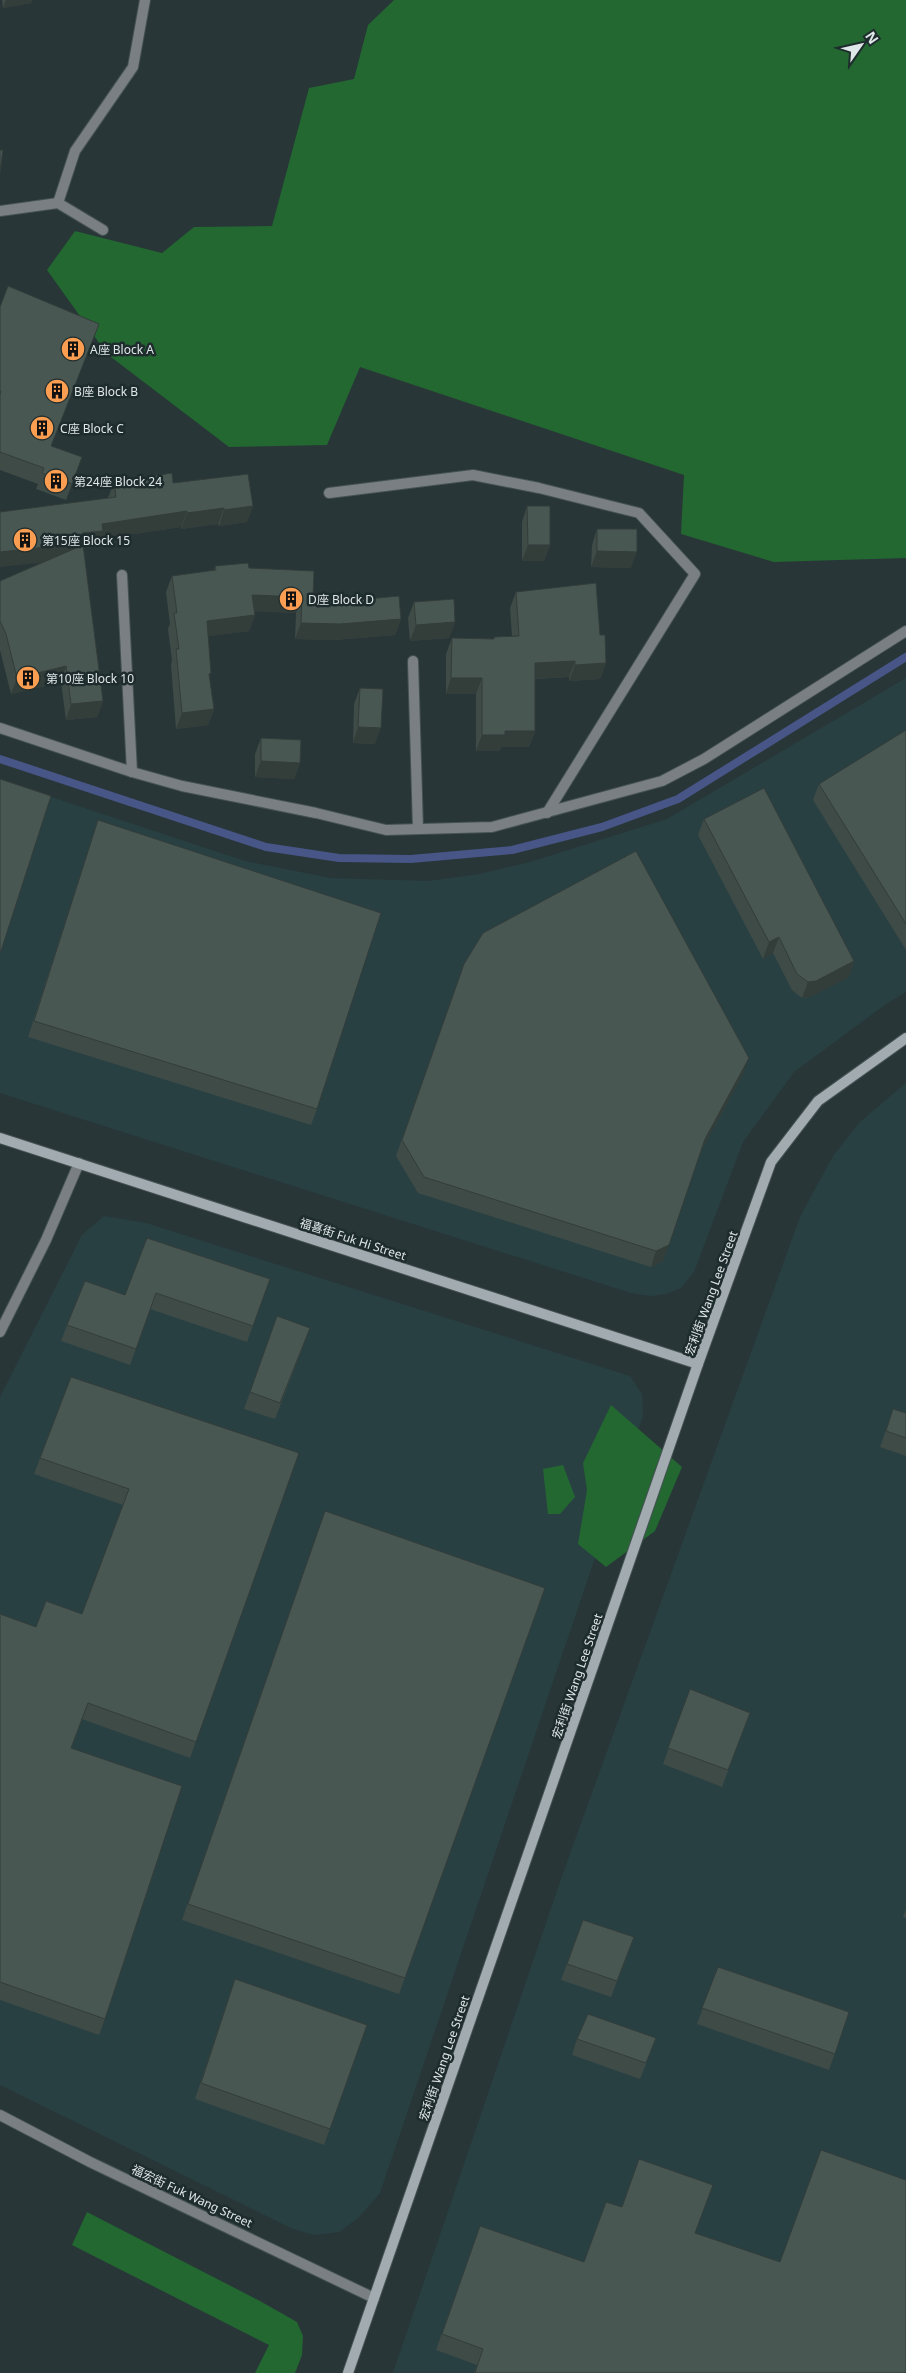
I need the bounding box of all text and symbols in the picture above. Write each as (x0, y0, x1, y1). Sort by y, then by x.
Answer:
north arrow (836, 20, 886, 70)
text: N (861, 27, 883, 47)
building icon: A座 Block A (60, 336, 86, 362)
place label: A座 Block A (90, 341, 154, 358)
building icon: B座 Block B (44, 378, 70, 404)
place label: B座 Block B (74, 383, 138, 400)
building icon: C座 Block C (29, 415, 55, 441)
place label: C座 Block C (60, 420, 124, 437)
building icon: 第24座 Block 24 (43, 468, 69, 494)
place label: 第24座 Block 24 (74, 473, 162, 490)
building icon: 第15座 Block 15 (12, 527, 38, 553)
place label: 第15座 Block 15 (42, 532, 130, 549)
building icon: D座 Block D (278, 586, 304, 612)
place label: D座 Block D (308, 591, 374, 608)
building icon: 第10座 Block 10 (15, 665, 41, 691)
place label: 第10座 Block 10 (46, 670, 134, 687)
street label: 福喜街 Fuk Hi Street (298, 1214, 409, 1264)
street label: 宏利街 Wang Lee Street (681, 1228, 742, 1358)
street label: 宏利街 Wang Lee Street (548, 1611, 607, 1741)
street label: 宏利街 Wang Lee Street (415, 1993, 474, 2123)
street label: 福宏街 Fuk Wang Street (129, 2161, 256, 2232)

